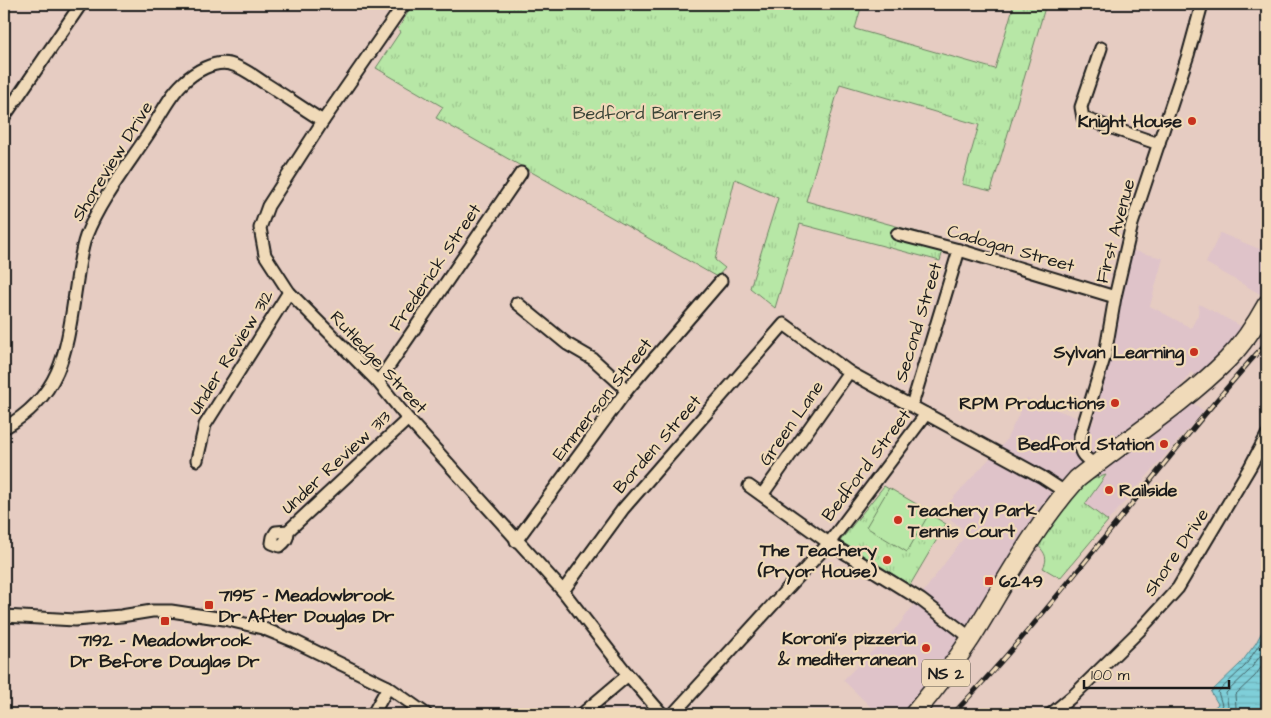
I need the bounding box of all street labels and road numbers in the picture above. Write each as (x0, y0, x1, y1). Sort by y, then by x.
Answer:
street label: Shoreview Drive (65, 96, 160, 226)
street label: First Avenue (1090, 176, 1141, 286)
street label: Frederick Street (383, 198, 488, 336)
street label: Cadogan Street (944, 218, 1078, 280)
street label: Second Street (888, 259, 949, 385)
street label: Under Review 312 (183, 284, 280, 420)
street label: Rutledge Street (323, 305, 434, 421)
street label: Emmerson Street (547, 332, 659, 466)
street label: Green Lane (753, 376, 830, 471)
street label: Borden Street (607, 389, 708, 499)
street label: Bedford Street (816, 404, 917, 527)
street label: Under Review 313 (276, 405, 397, 520)
street label: Shore Drive (1138, 503, 1215, 601)
road number: NS 2 (922, 660, 970, 686)

